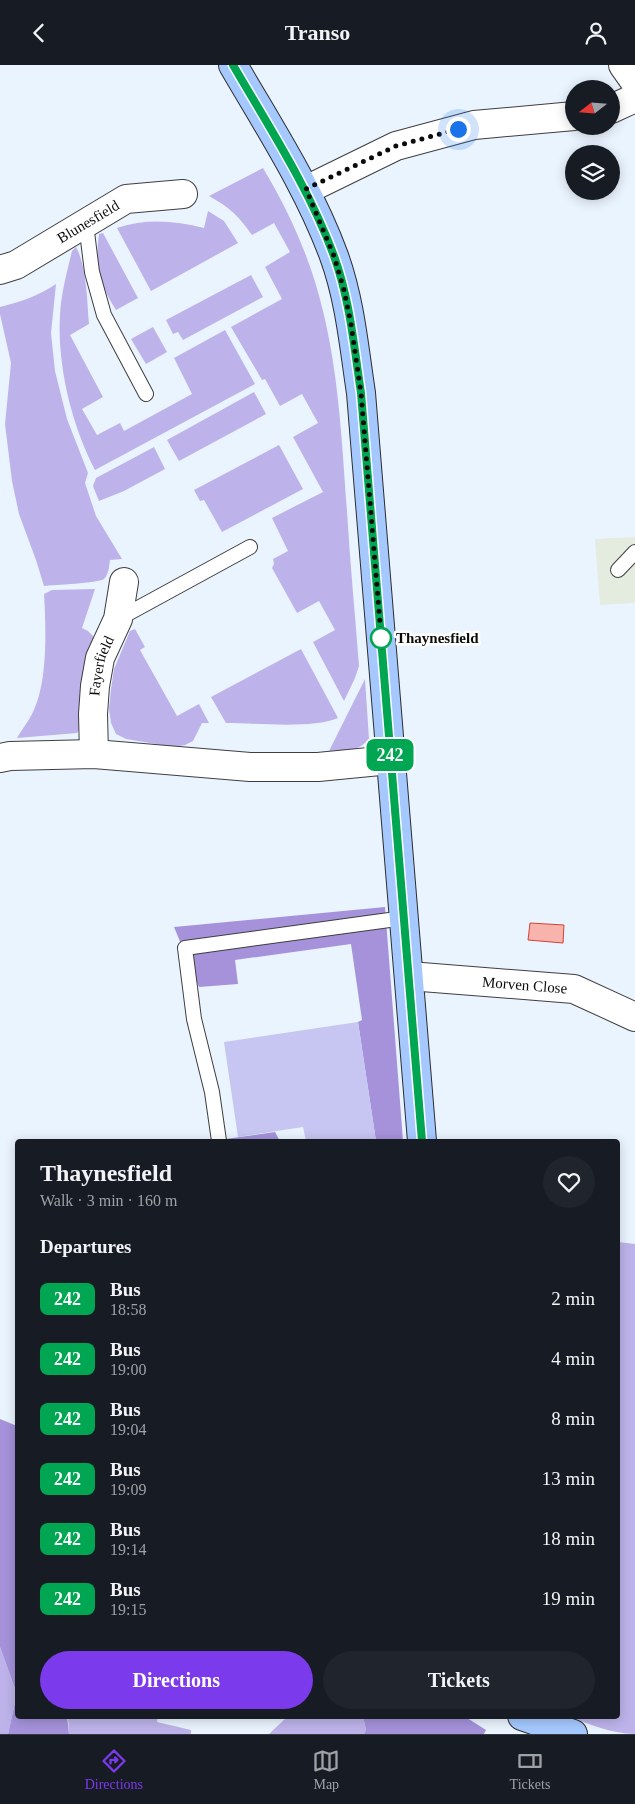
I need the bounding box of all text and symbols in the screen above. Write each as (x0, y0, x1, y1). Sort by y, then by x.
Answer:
icon: back (25, 19, 53, 47)
icon: person (582, 19, 610, 47)
text: Transo (285, 20, 350, 45)
north arrow (565, 80, 620, 135)
map controls (565, 80, 620, 200)
your location (446, 117, 471, 142)
button: layers (565, 145, 620, 200)
street label: Blunesfield (54, 197, 122, 246)
marker: Thaynesfield (370, 627, 392, 649)
place label: Thaynesfield (396, 630, 479, 646)
street label: Fayerfield (86, 633, 117, 696)
line badge: 242 (361, 739, 419, 771)
text: 242 (377, 745, 404, 765)
street label: Morven Close (481, 974, 568, 996)
button: heart (543, 1156, 595, 1208)
text: Thaynesfield (40, 1160, 172, 1186)
text: Walk · 3 min · 160 m (40, 1192, 177, 1209)
text: Departures (40, 1236, 131, 1257)
text: Bus (110, 1279, 141, 1300)
text: 2 min (551, 1288, 595, 1309)
text: 242 (54, 1289, 81, 1309)
text: 18:58 (110, 1301, 146, 1318)
text: Bus (110, 1339, 141, 1360)
text: 4 min (551, 1348, 595, 1369)
text: 242 (54, 1349, 81, 1369)
text: 19:00 (110, 1361, 146, 1378)
text: Bus (110, 1399, 141, 1420)
text: 8 min (551, 1408, 595, 1429)
text: 242 (54, 1409, 81, 1429)
text: 19:04 (110, 1421, 146, 1438)
text: Bus (110, 1459, 141, 1480)
text: 13 min (542, 1468, 595, 1489)
text: 242 (54, 1469, 81, 1489)
text: 19:09 (110, 1481, 146, 1498)
text: Bus (110, 1519, 141, 1540)
text: 18 min (542, 1528, 595, 1549)
text: 242 (54, 1529, 81, 1549)
text: 19:14 (110, 1541, 146, 1558)
text: Bus (110, 1579, 141, 1600)
text: 19 min (542, 1588, 595, 1609)
text: 242 (54, 1589, 81, 1609)
text: 19:15 (110, 1601, 146, 1618)
button: Directions (40, 1651, 313, 1709)
button: Tickets (323, 1651, 595, 1709)
tab: Directions (85, 1747, 143, 1793)
tab: Map (312, 1747, 340, 1793)
tab: Tickets (510, 1747, 550, 1793)

